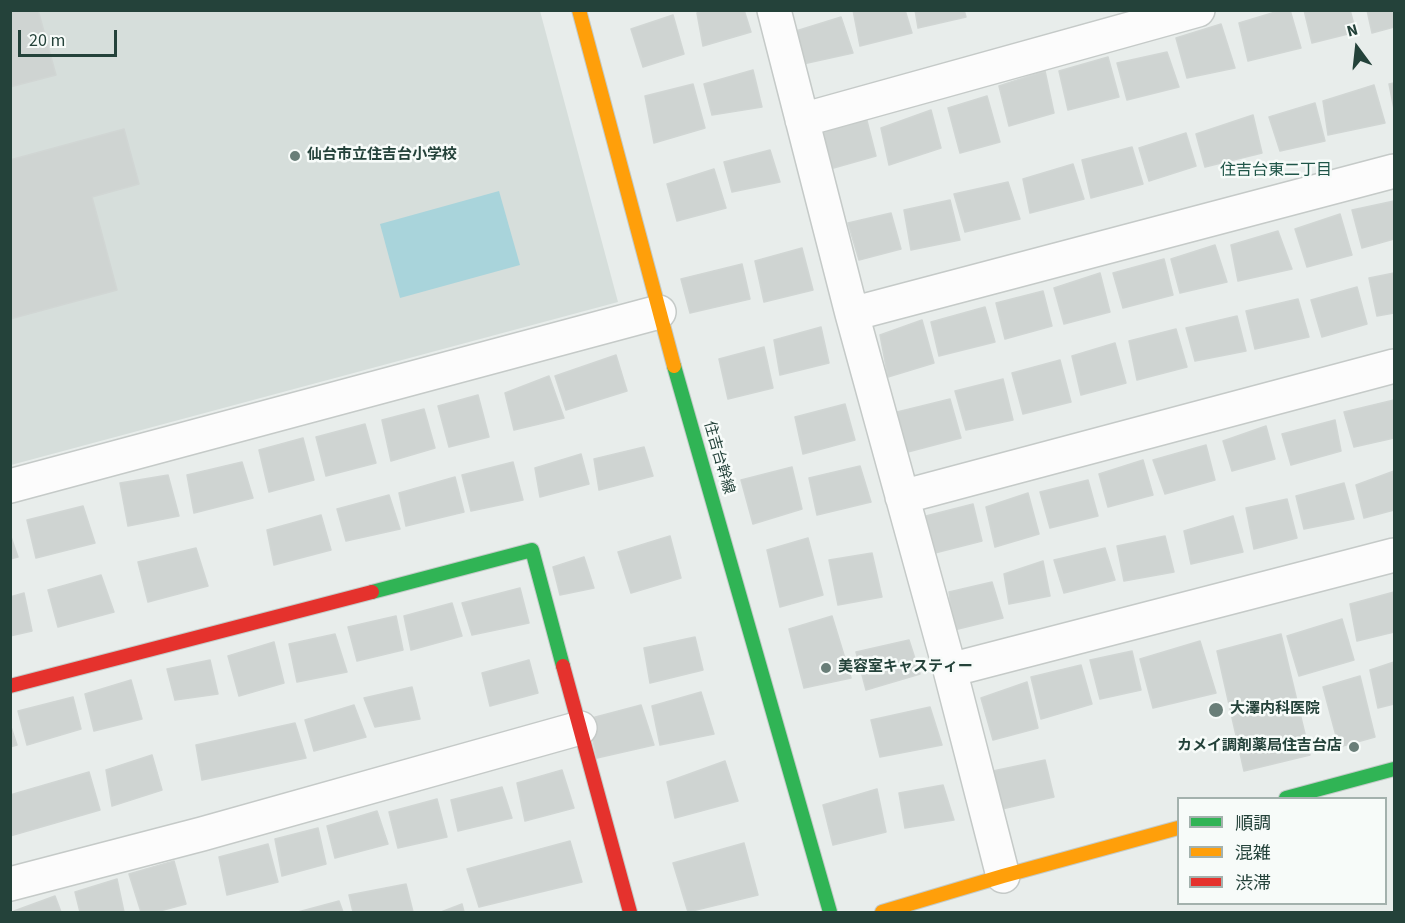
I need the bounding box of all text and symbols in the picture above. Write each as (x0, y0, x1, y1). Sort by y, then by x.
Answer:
scale bar (21, 18, 120, 56)
north arrow (1327, 18, 1387, 78)
text: N (1344, 19, 1360, 43)
text: 20 m (29, 28, 65, 53)
place label: 仙台市立住吉台小学校 (307, 147, 457, 165)
marker: 仙台市立住吉台小学校 (288, 149, 302, 163)
district label: 住吉台東二丁目 (1220, 161, 1332, 181)
street label: 住吉台幹線 (699, 419, 737, 497)
place label: 美容室キャスティー (838, 659, 973, 677)
marker: 美容室キャスティー (819, 661, 833, 675)
marker: 大澤内科医院 (1207, 701, 1225, 719)
place label: 大澤内科医院 (1230, 701, 1320, 719)
place label: カメイ調剤薬局住吉台店 (1177, 738, 1342, 756)
marker: カメイ調剤薬局住吉台店 (1347, 740, 1361, 754)
legend (1177, 797, 1387, 905)
text: 順調 (1235, 811, 1271, 836)
text: 混雑 (1235, 841, 1271, 866)
text: 渋滞 (1235, 871, 1271, 896)

